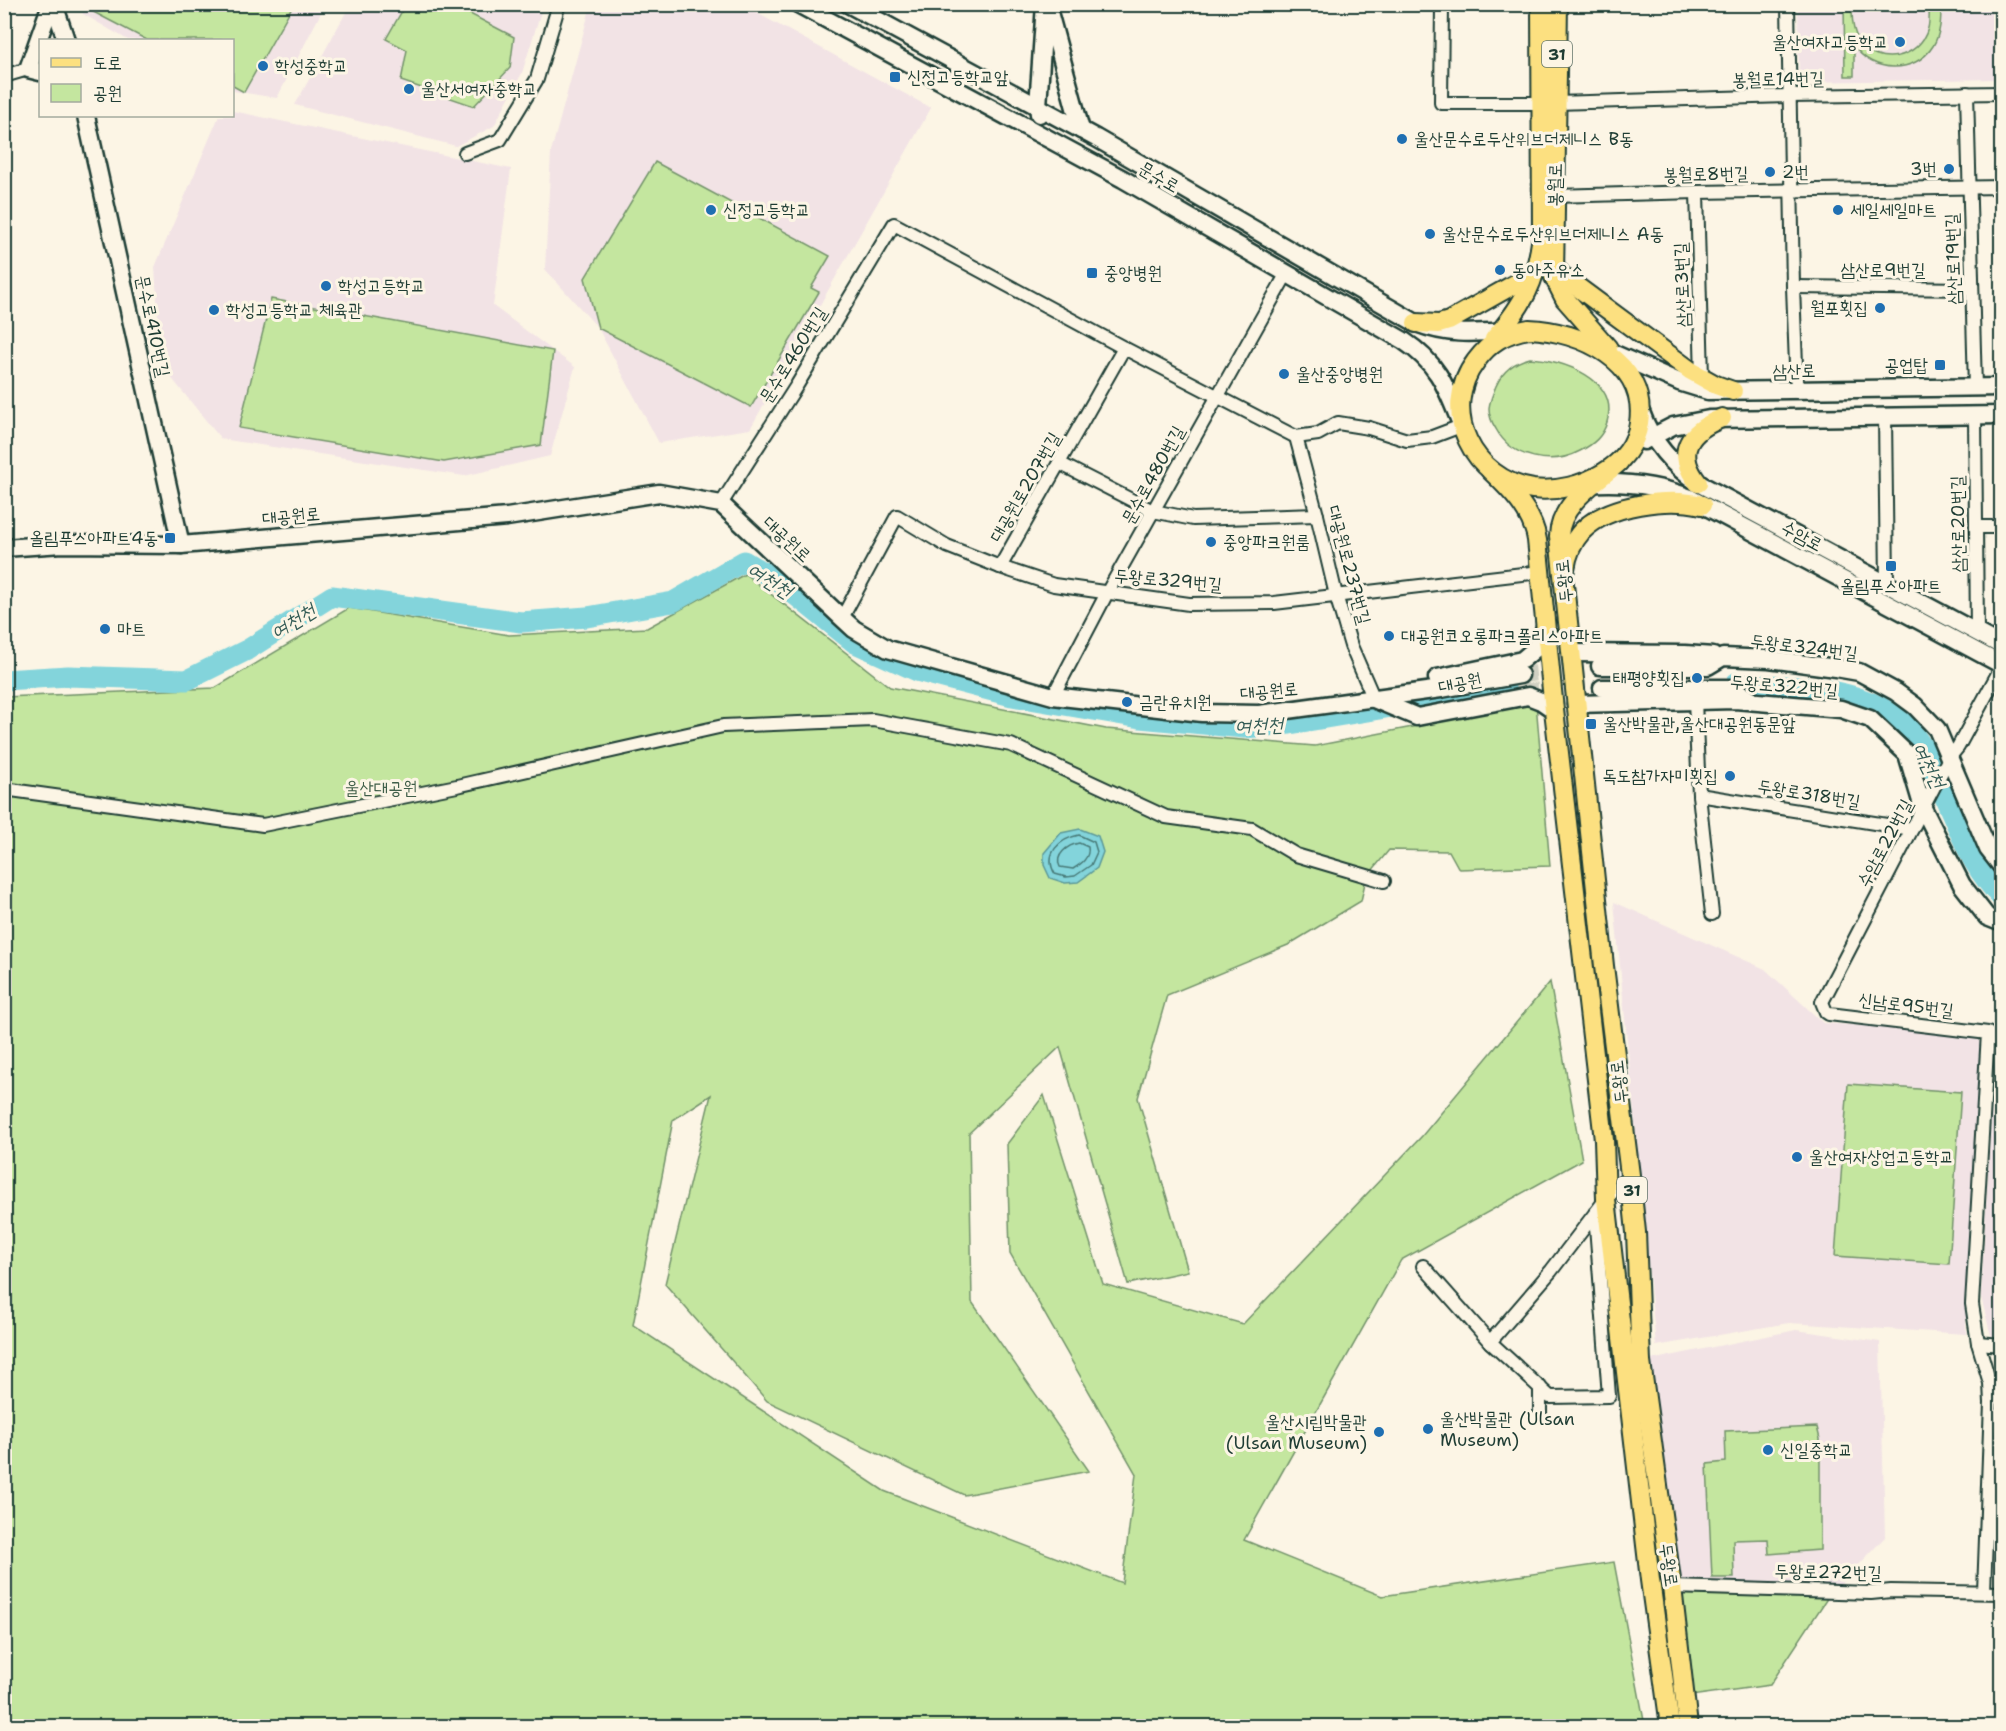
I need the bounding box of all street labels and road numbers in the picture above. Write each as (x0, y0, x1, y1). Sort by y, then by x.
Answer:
road number: 31 (1542, 41, 1572, 67)
street label: 봉월로14번길 (1732, 66, 1825, 92)
street label: 문수로 (1134, 156, 1184, 198)
street label: 봉월로8번길 (1663, 161, 1749, 187)
street label: 봉월로 (1543, 163, 1567, 207)
street label: 삼산로19번길 (1939, 212, 1967, 305)
street label: 삼산로3번길 (1669, 242, 1695, 328)
street label: 삼산로9번길 (1840, 258, 1926, 282)
street label: 문수로410번길 (130, 273, 176, 380)
street label: 문수로460번길 (754, 302, 832, 408)
street label: 삼산로 (1772, 359, 1816, 383)
street label: 문수로480번길 (1116, 421, 1190, 529)
street label: 대공원로207번길 (984, 427, 1066, 546)
street label: 삼산로20번길 (1945, 475, 1971, 573)
street label: 대공원로 (261, 502, 321, 530)
street label: 대공원로237번길 (1322, 503, 1377, 628)
street label: 대공원로 (758, 510, 816, 568)
street label: 수암로 (1777, 515, 1827, 557)
street label: 두왕로 (1550, 558, 1578, 604)
street label: 두왕로329번길 (1113, 563, 1223, 597)
street label: 두왕로324번길 (1749, 629, 1860, 666)
street label: 대공원 (1436, 667, 1484, 699)
street label: 두왕로322번길 (1729, 669, 1839, 703)
street label: 대공원로 (1239, 677, 1299, 705)
street label: 두왕로318번길 (1756, 774, 1863, 814)
street label: 수암로22번길 (1852, 794, 1919, 891)
street label: 신남로95번길 (1857, 987, 1956, 1023)
street label: 두왕로 (1604, 1059, 1634, 1105)
road number: 31 (1617, 1177, 1647, 1203)
street label: 두왕로 (1654, 1542, 1684, 1588)
street label: 두왕로272번길 (1774, 1559, 1882, 1585)

